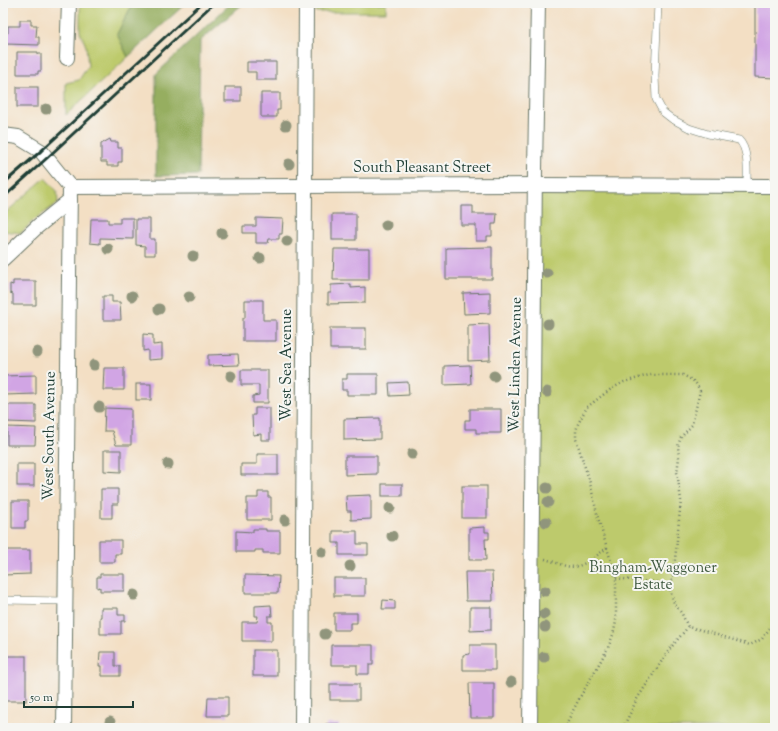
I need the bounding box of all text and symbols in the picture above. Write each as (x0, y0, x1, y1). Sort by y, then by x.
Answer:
street label: South Pleasant Street (353, 158, 491, 179)
street label: West Linden Avenue (504, 297, 528, 433)
street label: West Sea Avenue (277, 309, 298, 421)
street label: West South Avenue (38, 371, 62, 501)
park label: Bingham-Waggoner Estate (589, 558, 717, 596)
scale bar (24, 683, 133, 709)
text: 50 m (29, 689, 53, 707)

